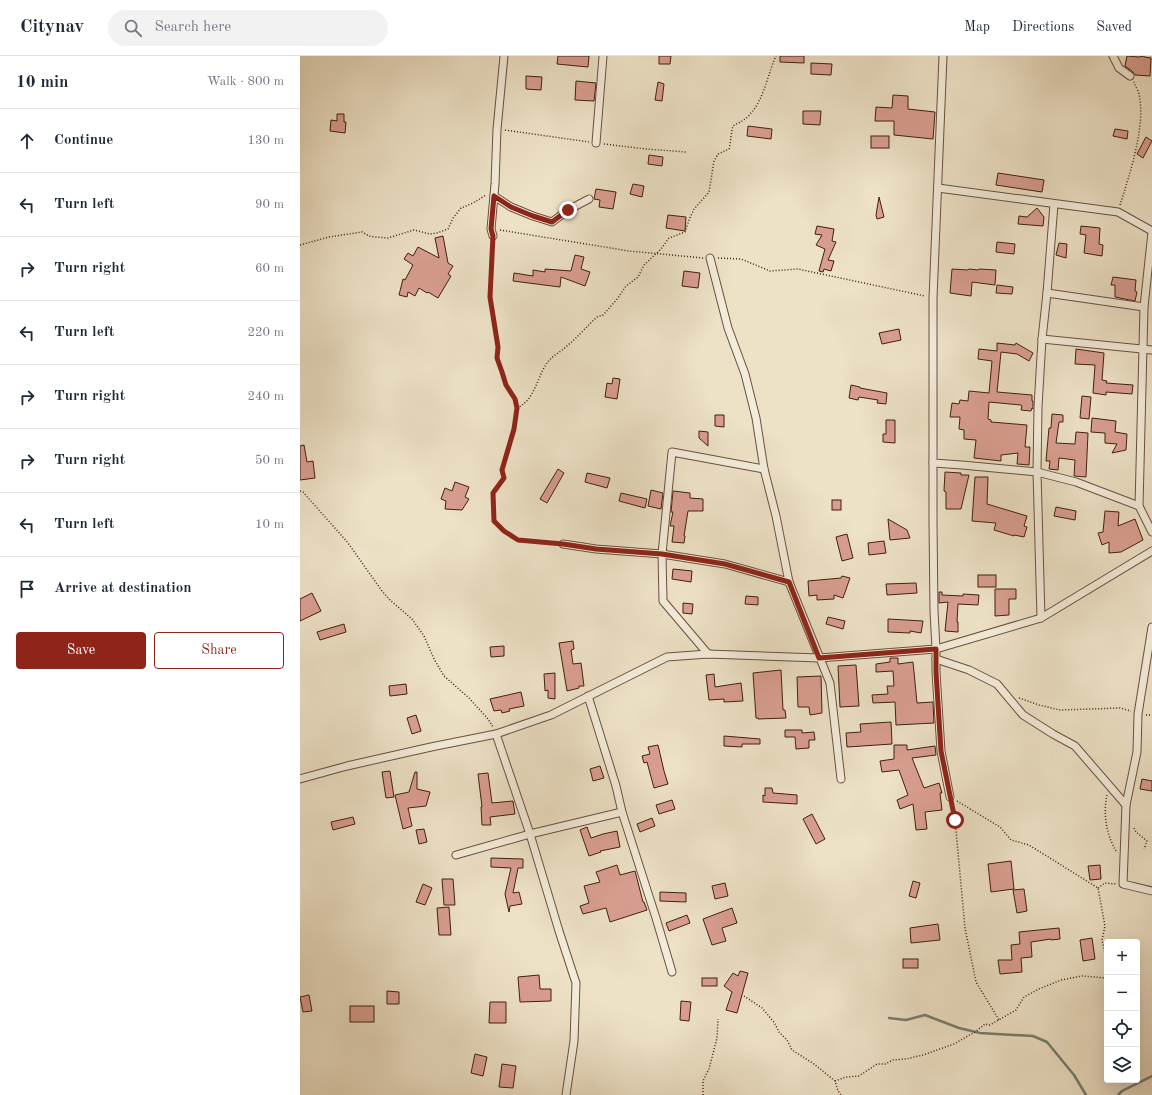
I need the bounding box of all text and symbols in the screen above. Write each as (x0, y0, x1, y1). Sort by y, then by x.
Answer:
search box (108, 10, 388, 46)
icon: search (122, 17, 144, 39)
text: Citynav (20, 18, 84, 37)
text: Search here (154, 20, 231, 35)
text: Map (964, 20, 990, 34)
text: Directions (1012, 20, 1074, 34)
text: Saved (1096, 20, 1132, 34)
text: 10 min (16, 74, 69, 91)
text: Walk · 800 m (207, 75, 284, 88)
icon: ahead (16, 130, 38, 152)
text: Continue (54, 133, 113, 148)
text: 130 m (247, 134, 284, 147)
icon: left (16, 194, 38, 216)
text: Turn left (54, 197, 114, 212)
text: 90 m (255, 198, 284, 211)
route end (559, 201, 577, 219)
icon: right (16, 258, 38, 280)
text: Turn right (54, 261, 125, 276)
text: 60 m (255, 262, 284, 275)
icon: left (16, 322, 38, 344)
text: Turn left (54, 325, 114, 340)
text: 220 m (247, 326, 284, 339)
icon: right (16, 386, 38, 408)
text: Turn right (54, 389, 125, 404)
text: 240 m (247, 390, 284, 403)
icon: right (16, 450, 38, 472)
text: Turn right (54, 453, 125, 468)
text: 50 m (255, 454, 284, 467)
icon: left (16, 514, 38, 536)
text: Turn left (54, 517, 114, 532)
text: 10 m (255, 518, 284, 531)
icon: arrive (16, 578, 38, 600)
text: Arrive at destination (54, 581, 192, 596)
button: Save (16, 632, 146, 669)
button: Share (154, 632, 284, 669)
route start (946, 811, 964, 829)
map controls (1104, 939, 1140, 1083)
button: + (1104, 939, 1140, 975)
button: − (1104, 975, 1140, 1011)
button: locate (1104, 1011, 1140, 1047)
button: layers (1104, 1047, 1140, 1083)

